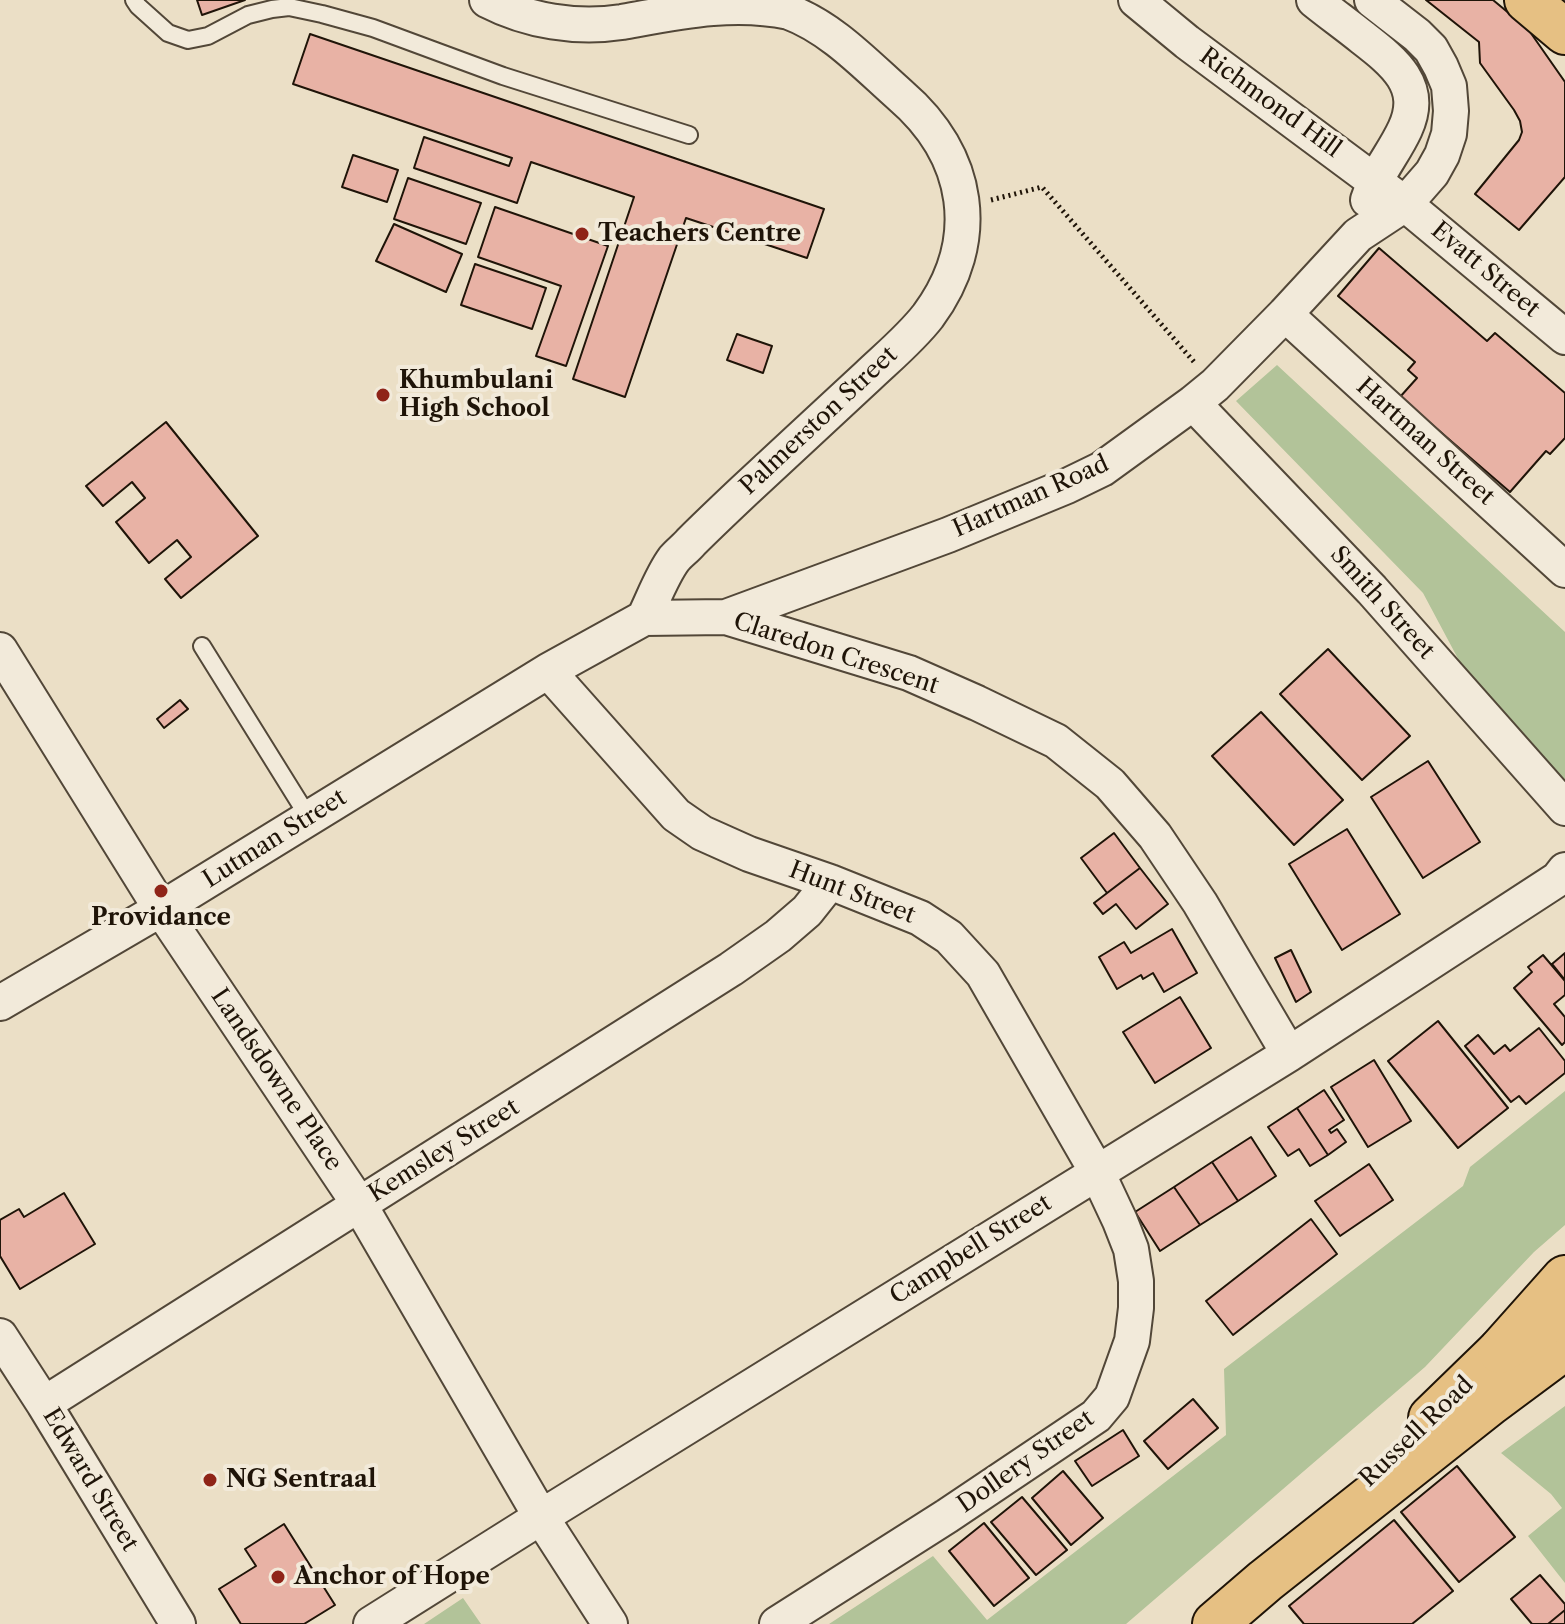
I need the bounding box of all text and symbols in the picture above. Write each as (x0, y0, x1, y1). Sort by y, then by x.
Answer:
street label: Richmond Hill (1194, 42, 1346, 164)
street label: Evatt Street (1425, 216, 1545, 324)
place label: Teachers Centre (598, 220, 801, 248)
marker: Teachers Centre (573, 225, 591, 243)
street label: Palmerston Street (735, 341, 903, 501)
place label: Khumbulani High School (399, 367, 553, 423)
street label: Hartman Street (1350, 372, 1500, 512)
marker: Khumbulani High School (374, 386, 392, 404)
street label: Hartman Road (949, 450, 1113, 544)
street label: Smith Street (1324, 541, 1440, 665)
street label: Claredon Crescent (730, 607, 942, 701)
street label: Lutman Street (198, 783, 352, 895)
street label: Hunt Street (785, 856, 919, 930)
marker: Providance (152, 882, 170, 900)
place label: Providance (91, 904, 231, 932)
street label: Landsdowne Place (204, 983, 348, 1177)
street label: Kemsley Street (363, 1093, 525, 1209)
street label: Campbell Street (885, 1189, 1057, 1311)
street label: Russell Road (1354, 1371, 1480, 1493)
street label: Edward Street (36, 1403, 144, 1557)
street label: Dollery Street (952, 1404, 1100, 1520)
place label: NG Sentraal (226, 1466, 376, 1494)
marker: NG Sentraal (201, 1471, 219, 1489)
place label: Anchor of Hope (294, 1563, 490, 1591)
marker: Anchor of Hope (269, 1568, 287, 1586)

